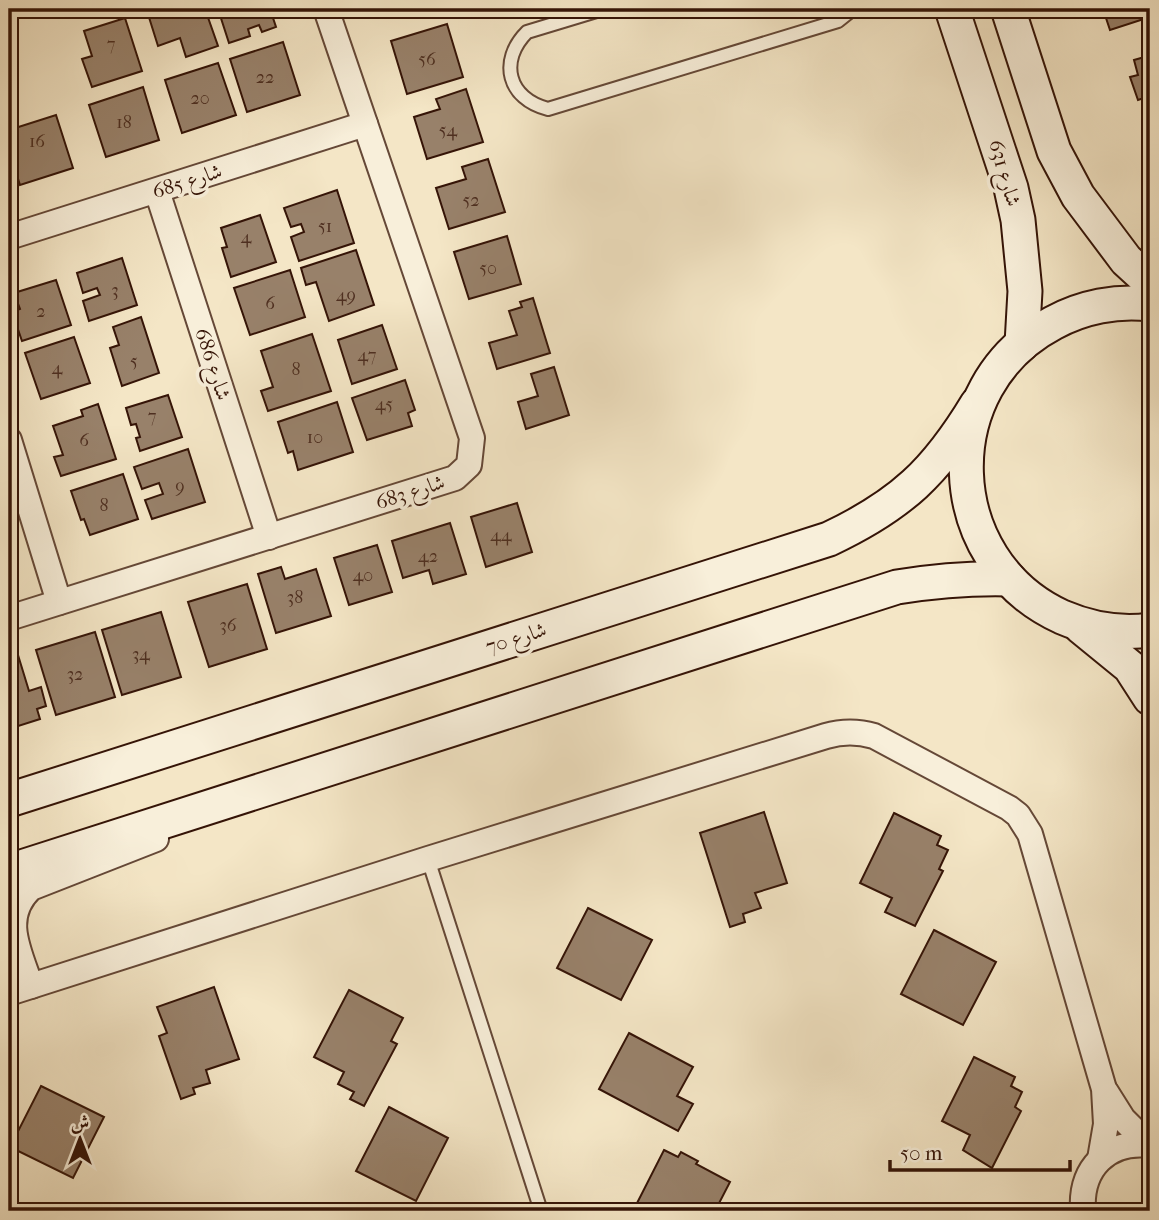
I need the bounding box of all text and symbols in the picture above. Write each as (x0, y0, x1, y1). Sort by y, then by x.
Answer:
house number: 7 (107, 34, 116, 55)
house number: 56 (418, 49, 436, 70)
house number: 22 (256, 67, 274, 88)
house number: 20 (190, 88, 210, 109)
house number: 18 (116, 112, 132, 133)
house number: 54 (439, 120, 458, 141)
house number: 16 (29, 131, 45, 152)
street label: شارع 631 (978, 137, 1026, 211)
street label: شارع 685 (149, 158, 227, 209)
house number: 52 (462, 190, 480, 211)
house number: 51 (318, 216, 332, 237)
house number: 4 (241, 227, 252, 248)
house number: 50 (479, 258, 497, 279)
house number: 3 (111, 280, 119, 301)
house number: 49 (336, 285, 356, 306)
house number: 6 (265, 293, 275, 314)
house number: 2 (36, 301, 46, 322)
street label: شارع 686 (184, 325, 236, 405)
house number: 47 (358, 345, 377, 366)
house number: 5 (130, 351, 138, 372)
house number: 4 (52, 358, 63, 379)
house number: 8 (291, 359, 301, 380)
house number: 45 (375, 394, 393, 415)
house number: 7 (148, 406, 157, 427)
house number: 10 (307, 427, 323, 448)
house number: 6 (79, 430, 89, 451)
street label: شارع 683 (372, 470, 450, 520)
house number: 9 (175, 476, 185, 497)
house number: 8 (99, 495, 109, 516)
house number: 44 (490, 525, 512, 546)
house number: 42 (418, 546, 438, 567)
house number: 40 (353, 565, 373, 586)
house number: 38 (287, 587, 303, 608)
house number: 36 (219, 615, 237, 636)
street label: شارع 70 (483, 617, 551, 665)
house number: 34 (132, 644, 150, 665)
house number: 32 (67, 664, 83, 685)
north arrow (46, 1104, 116, 1174)
text: ش (71, 1112, 89, 1134)
scale bar (890, 1129, 1070, 1173)
text: 50 m (900, 1141, 943, 1165)

